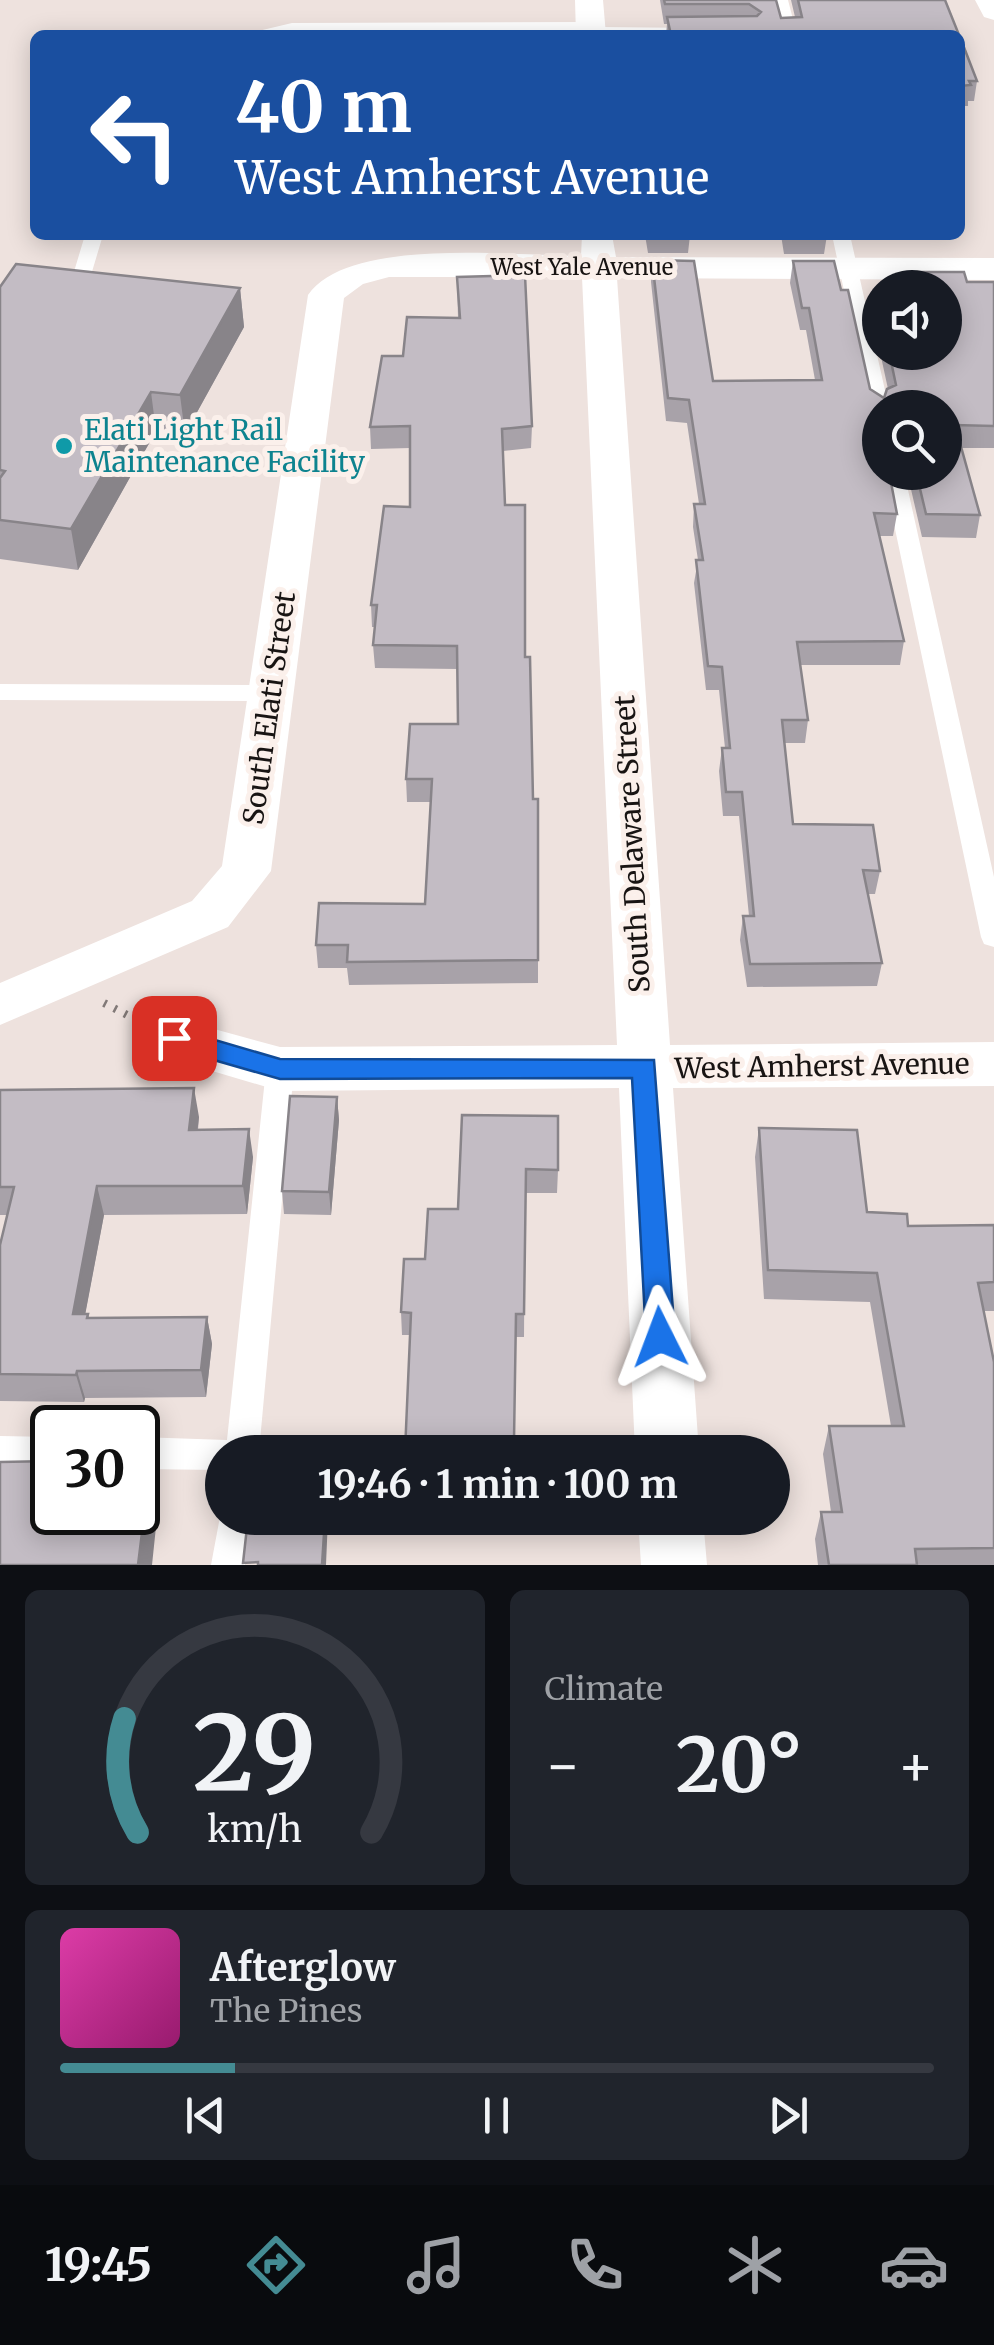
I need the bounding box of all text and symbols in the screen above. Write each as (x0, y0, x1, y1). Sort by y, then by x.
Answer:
text: 40 m (235, 63, 412, 151)
icon: left (70, 70, 200, 200)
text: West Amherst Avenue (235, 150, 709, 206)
street label: West Yale Avenue (490, 253, 673, 281)
map controls (862, 270, 962, 490)
button: sound (862, 270, 962, 370)
button: search (862, 390, 962, 490)
place label: Elati Light Rail Maintenance Facility (84, 412, 366, 480)
marker: Elati Light Rail Maintenance Facility (53, 435, 75, 457)
street label: South Elati Street (235, 589, 303, 827)
street label: South Delaware Street (606, 694, 658, 994)
pin (132, 996, 217, 1081)
icon: arrive (147, 1011, 202, 1066)
street label: West Amherst Avenue (673, 1045, 970, 1087)
position arrow (608, 1285, 712, 1389)
speed limit sign: 30 (30, 1405, 160, 1535)
text: 19:46 · 1 min · 100 m (317, 1461, 678, 1508)
text: Climate (545, 1669, 663, 1709)
text: 29 (193, 1688, 317, 1818)
text: 20° (676, 1718, 803, 1812)
text: − (545, 1731, 581, 1800)
text: + (897, 1731, 934, 1800)
text: km/h (207, 1807, 302, 1852)
text: Afterglow (210, 1944, 396, 1991)
text: The Pines (210, 1991, 362, 2031)
icon: previous (178, 2088, 233, 2143)
icon: pause (469, 2088, 524, 2143)
icon: next (761, 2088, 816, 2143)
icon: directions (241, 2230, 311, 2300)
icon: music (401, 2230, 471, 2300)
icon: phone (560, 2230, 630, 2300)
icon: climate (720, 2230, 790, 2300)
icon: car (879, 2230, 949, 2300)
text: 19:45 (45, 2237, 152, 2293)

